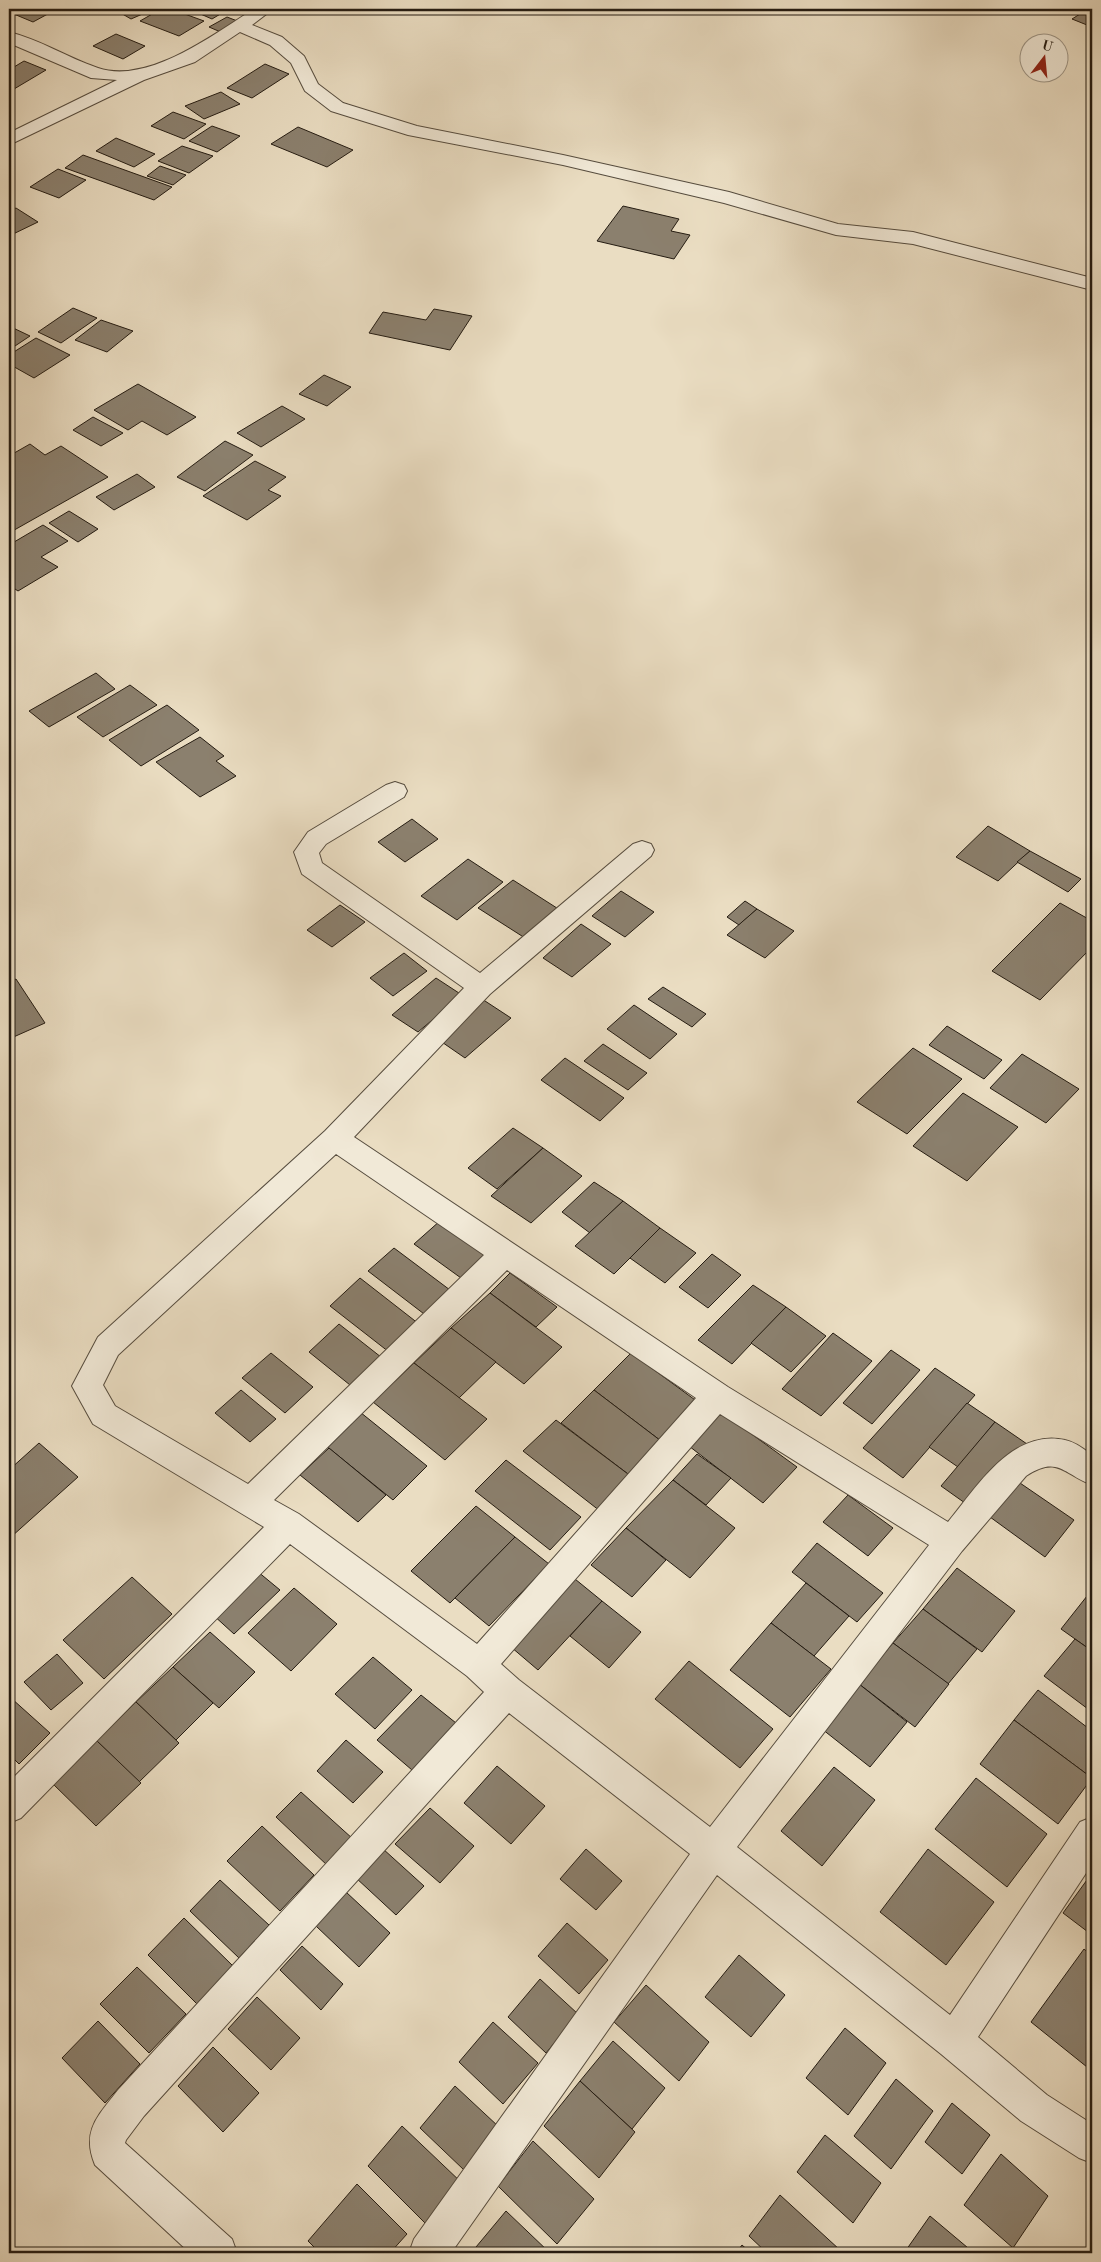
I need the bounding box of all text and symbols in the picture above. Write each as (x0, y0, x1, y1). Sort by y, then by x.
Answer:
north arrow (1018, 32, 1068, 82)
text: U (1040, 38, 1055, 55)

